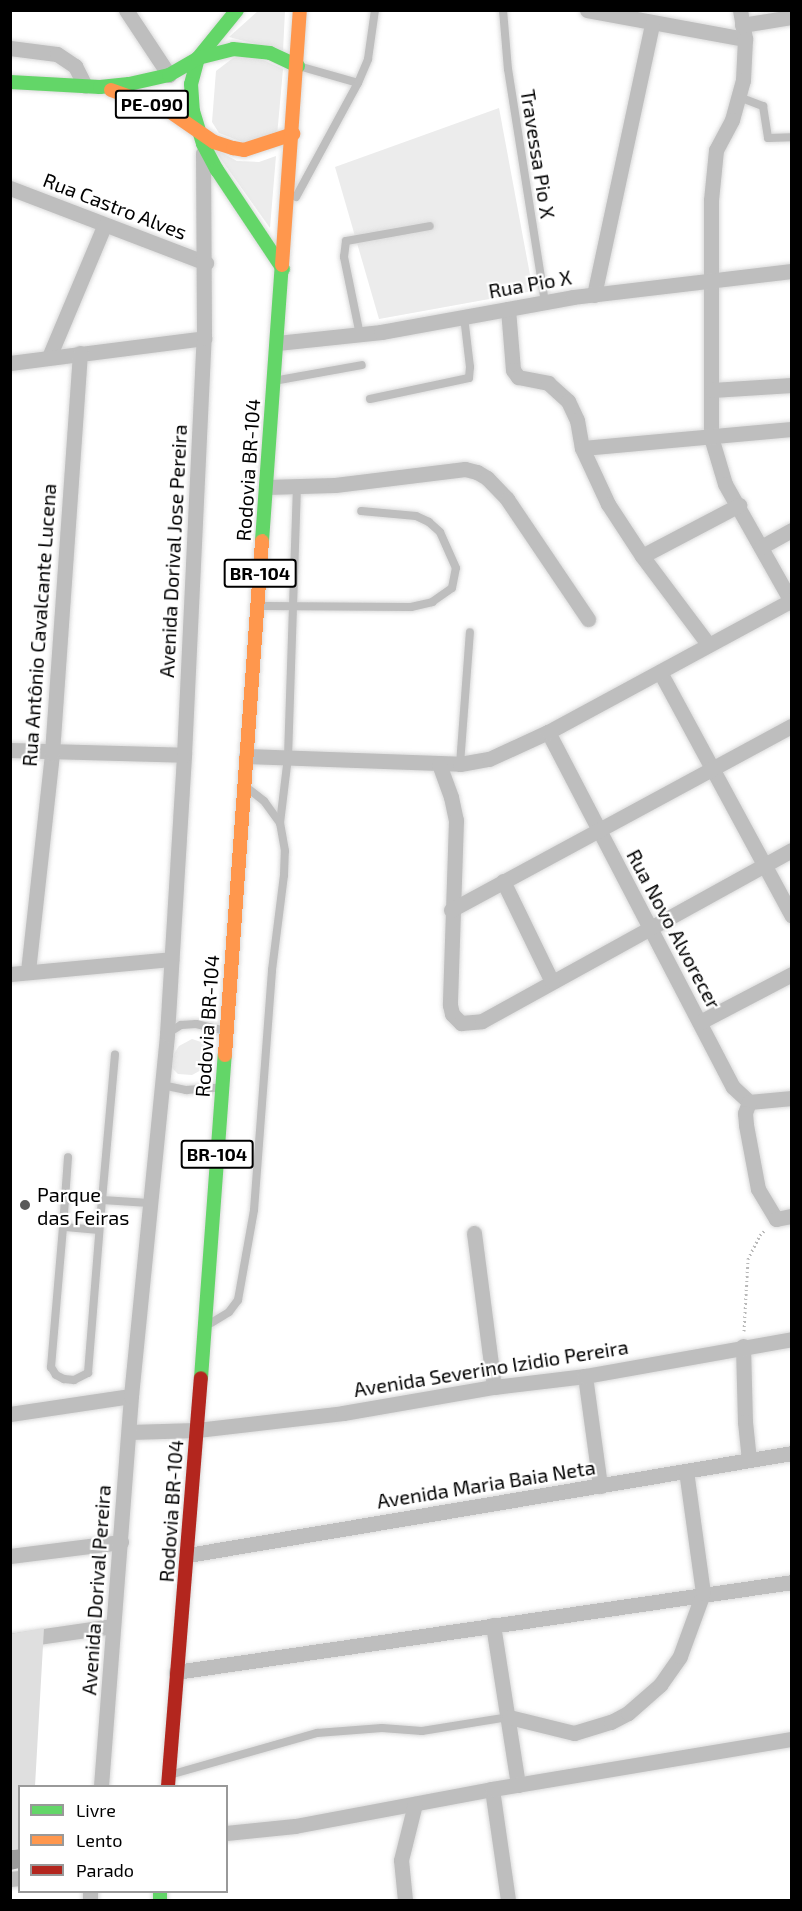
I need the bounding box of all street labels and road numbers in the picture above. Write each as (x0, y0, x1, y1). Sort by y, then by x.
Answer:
street label: Travessa Pio X (516, 88, 560, 220)
road number: PE-090 (114, 89, 190, 119)
street label: Rua Castro Alves (40, 168, 190, 244)
street label: Rua Pio X (487, 265, 573, 303)
street label: Rodovia BR-104 (231, 398, 265, 542)
street label: Avenida Dorival Jose Pereira (154, 423, 192, 679)
street label: Rua Antônio Cavalcante Lucena (17, 482, 61, 768)
road number: BR-104 (222, 558, 298, 588)
street label: Rua Novo Alvorecer (622, 845, 726, 1013)
street label: Rodovia BR-104 (190, 954, 224, 1098)
road number: BR-104 (180, 1139, 254, 1169)
street label: Avenida Severino Izidio Pereira (352, 1334, 630, 1402)
street label: Rodovia BR-104 (154, 1439, 188, 1583)
street label: Avenida Maria Baia Neta (375, 1455, 597, 1513)
street label: Avenida Dorival Pereira (77, 1484, 115, 1696)

